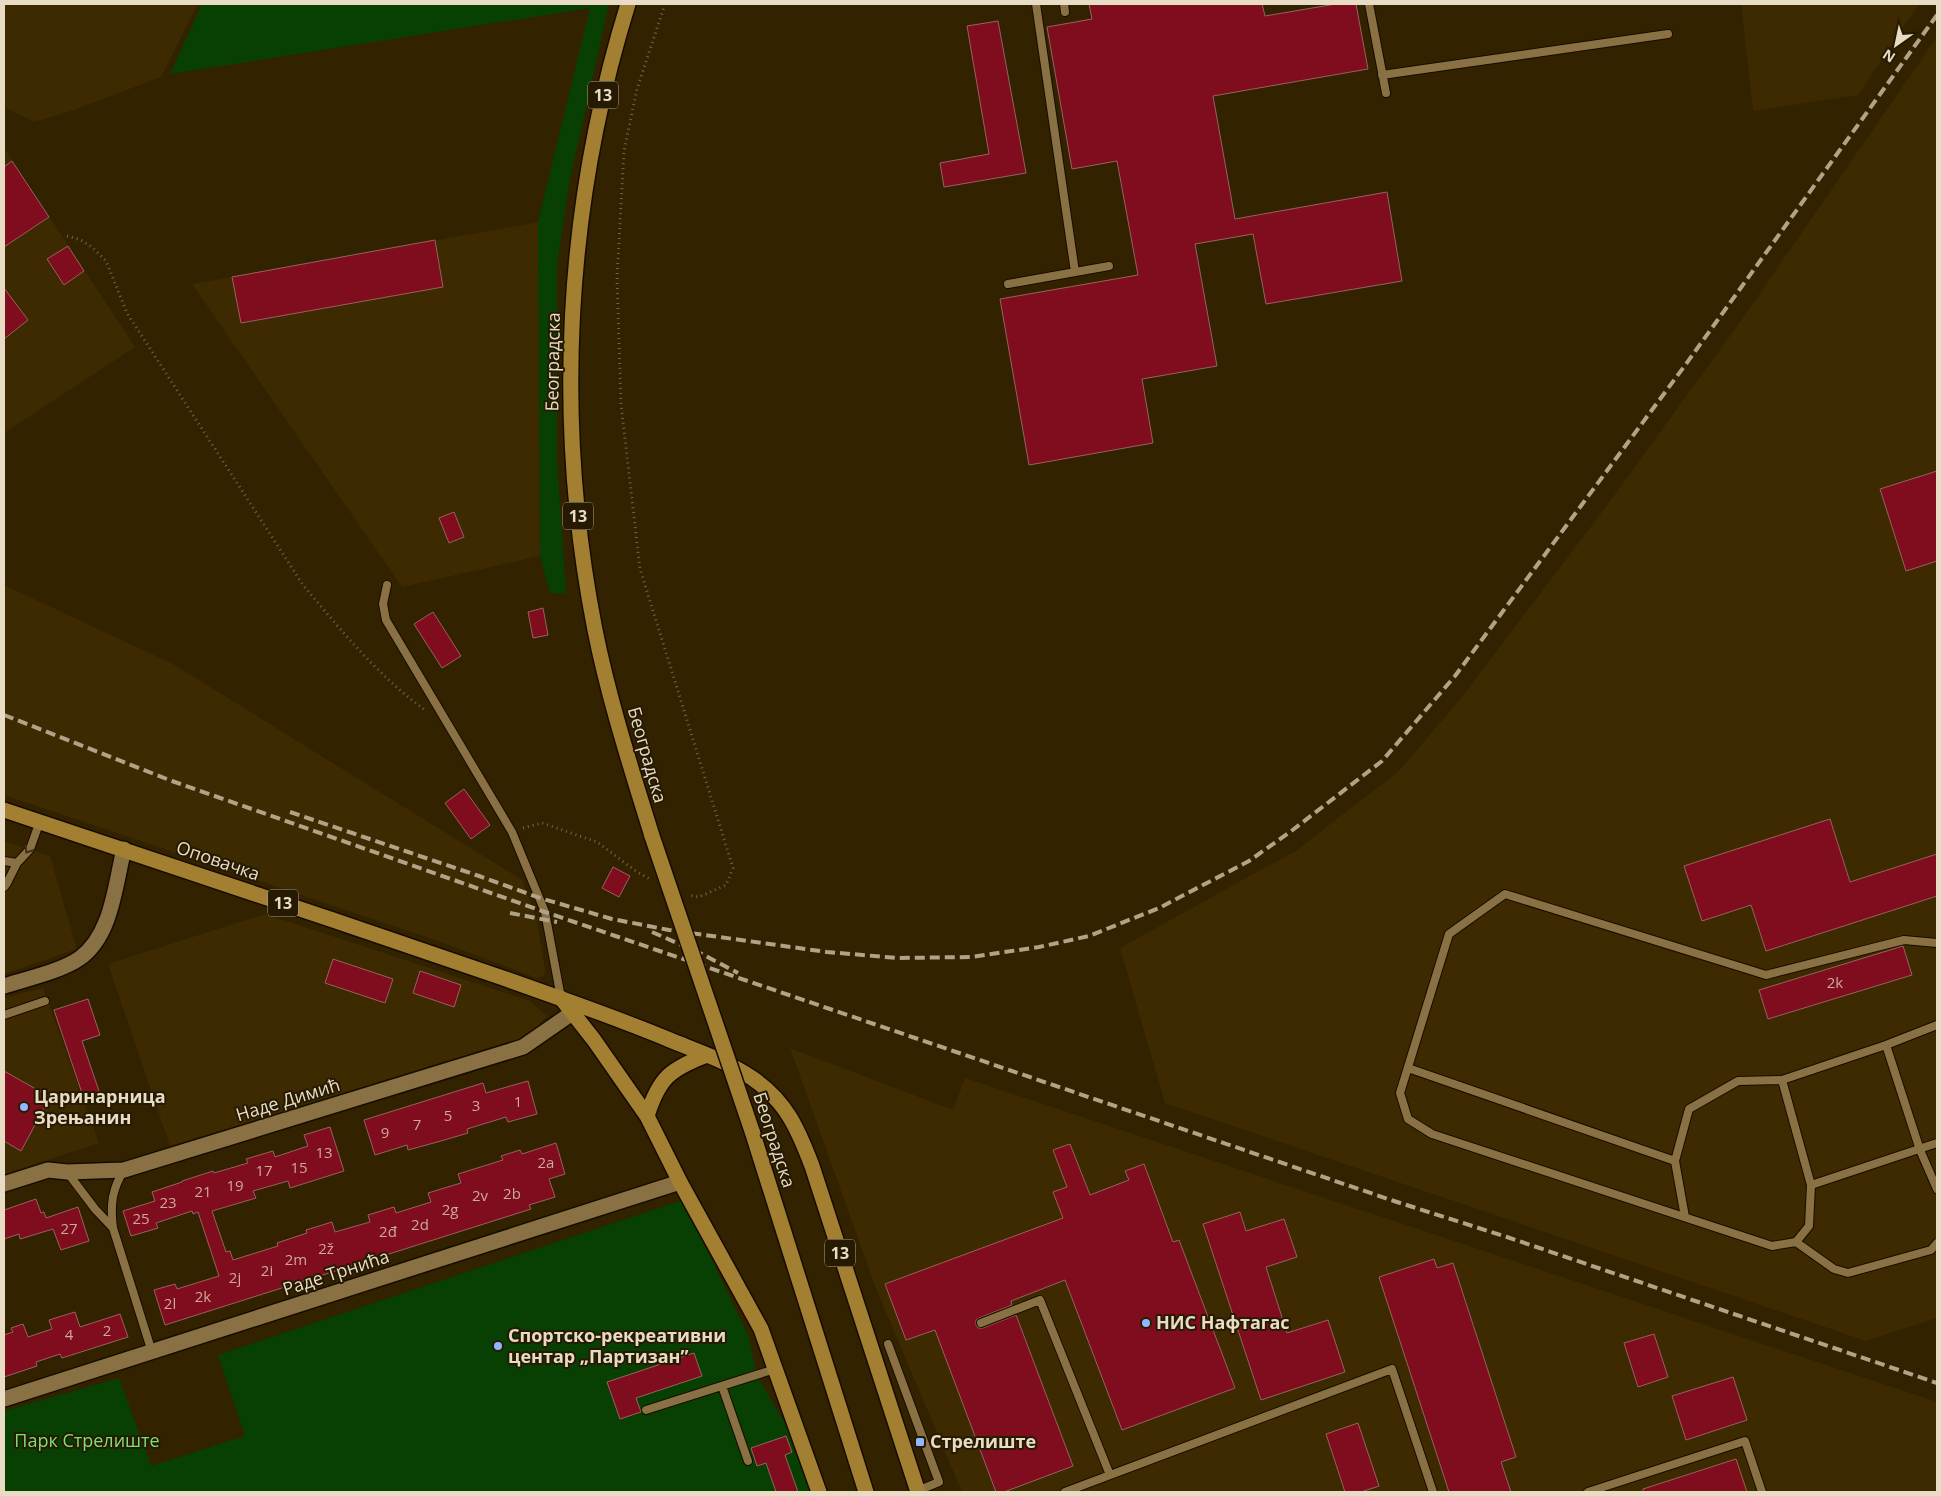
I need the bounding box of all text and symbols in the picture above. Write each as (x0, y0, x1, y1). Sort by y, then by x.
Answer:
north arrow (1871, 20, 1921, 70)
text: N (1879, 45, 1899, 67)
road number: 13 (588, 82, 618, 108)
street label: Београдска (539, 312, 565, 412)
road number: 13 (563, 502, 593, 530)
street label: Београдска (623, 704, 673, 806)
street label: Оповачка (173, 835, 263, 885)
one-way arrow (24, 845, 34, 854)
road number: 13 (268, 890, 298, 916)
house number: 2k (1827, 972, 1843, 992)
street label: Наде Димић (233, 1072, 343, 1126)
place label: Царинарница Зрењанин (34, 1084, 166, 1129)
street label: Београдска (748, 1089, 802, 1190)
house number: 1 (514, 1091, 522, 1111)
house number: 3 (472, 1095, 480, 1115)
marker: Царинарница Зрењанин (18, 1101, 30, 1113)
house number: 5 (444, 1105, 452, 1125)
house number: 7 (413, 1114, 421, 1134)
house number: 9 (381, 1122, 389, 1142)
house number: 13 (315, 1142, 333, 1162)
house number: 2a (538, 1152, 554, 1172)
house number: 15 (290, 1157, 308, 1177)
house number: 17 (255, 1160, 273, 1180)
house number: 19 (226, 1175, 244, 1195)
house number: 21 (194, 1181, 212, 1201)
house number: 2b (503, 1183, 521, 1203)
house number: 2v (472, 1185, 489, 1205)
house number: 23 (159, 1192, 177, 1212)
house number: 2g (442, 1199, 458, 1219)
house number: 25 (132, 1208, 150, 1228)
house number: 2d (411, 1214, 429, 1234)
house number: 27 (60, 1218, 78, 1238)
house number: 2đ (379, 1221, 398, 1241)
house number: 2ž (318, 1238, 334, 1258)
road number: 13 (825, 1240, 855, 1266)
street label: Раде Трнића (279, 1244, 392, 1301)
house number: 2m (285, 1249, 307, 1269)
house number: 2i (261, 1260, 273, 1280)
house number: 2j (229, 1267, 241, 1287)
house number: 2k (195, 1286, 211, 1306)
house number: 2l (164, 1293, 176, 1313)
place label: НИС Нафтагас (1156, 1310, 1290, 1334)
marker: НИС Нафтагас (1140, 1317, 1152, 1329)
house number: 2 (103, 1320, 111, 1340)
place label: Спортско-рекреативни центар „Партизан” (508, 1323, 726, 1368)
house number: 4 (65, 1324, 74, 1344)
marker: Спортско-рекреативни центар „Партизан” (492, 1340, 504, 1352)
park label: Парк Стрелиште (14, 1428, 160, 1452)
place label: Стрелиште (930, 1429, 1036, 1453)
marker: Стрелиште (914, 1436, 926, 1448)

